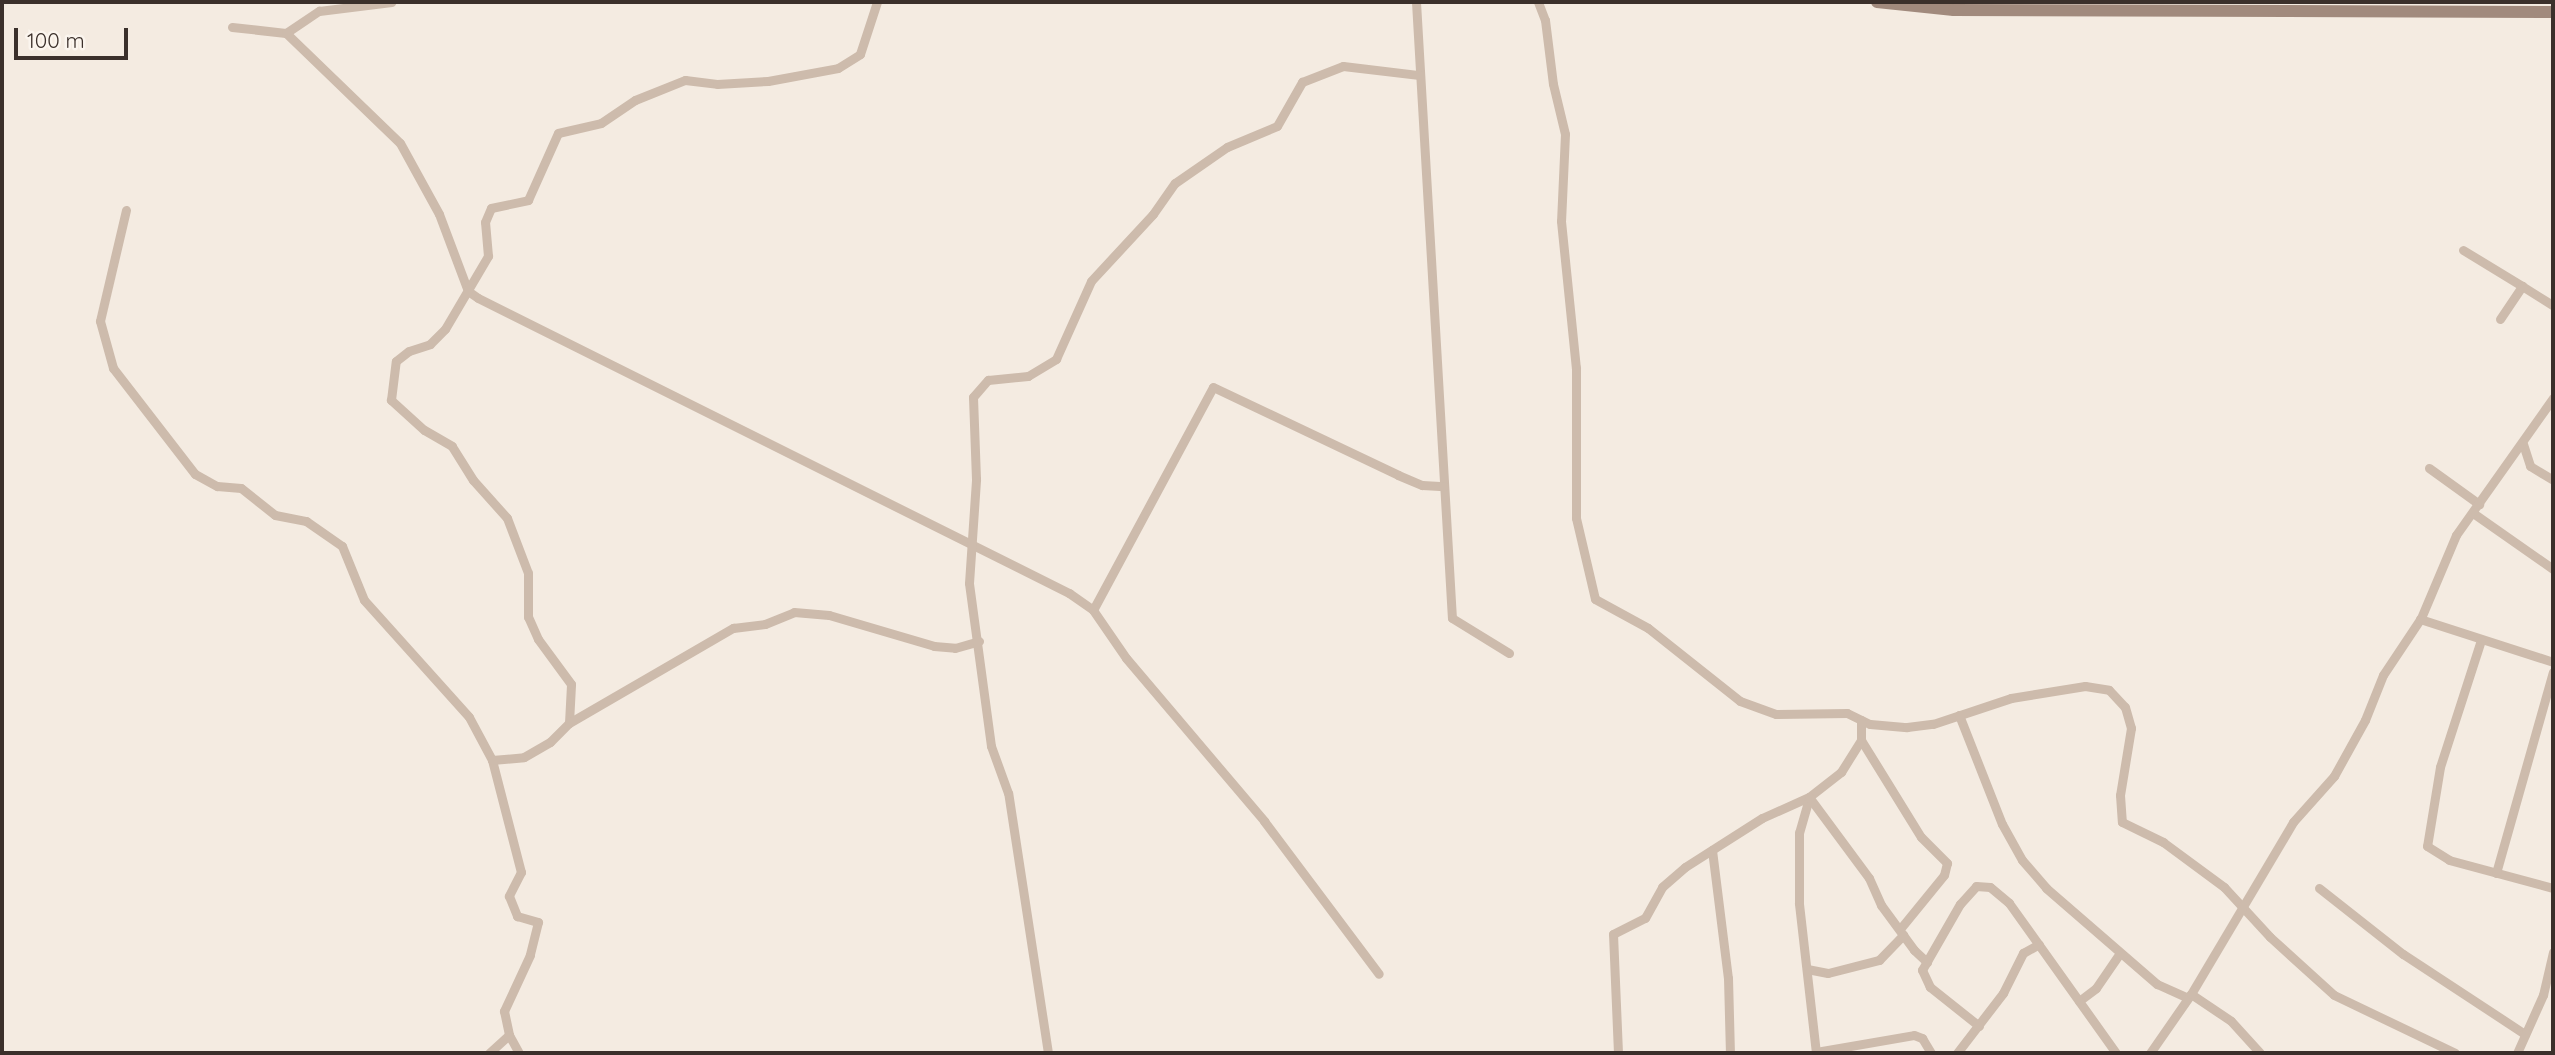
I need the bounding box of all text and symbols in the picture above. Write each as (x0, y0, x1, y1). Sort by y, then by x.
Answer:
scale bar (18, 14, 131, 58)
text: 100 m (27, 27, 85, 53)

